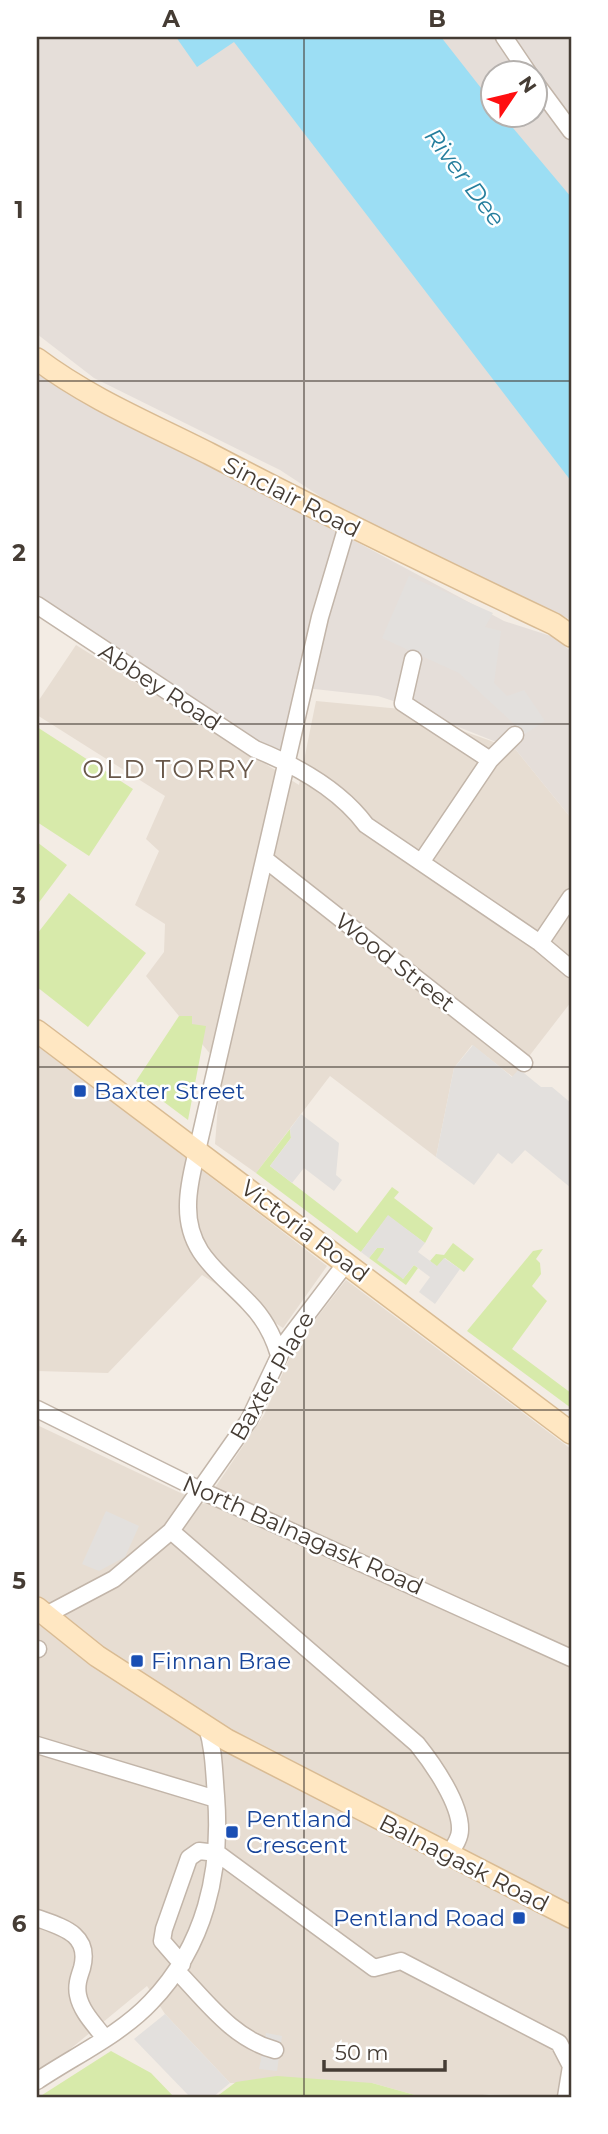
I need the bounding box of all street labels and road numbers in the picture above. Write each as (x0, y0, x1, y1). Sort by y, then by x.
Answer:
street label: Sinclair Road (219, 450, 365, 544)
street label: Abbey Road (94, 637, 226, 737)
street label: Wood Street (330, 907, 460, 1017)
street label: Victoria Road (235, 1174, 375, 1288)
street label: Baxter Place (224, 1307, 320, 1445)
street label: North Balnagask Road (178, 1469, 428, 1601)
street label: Balnagask Road (374, 1808, 554, 1918)

